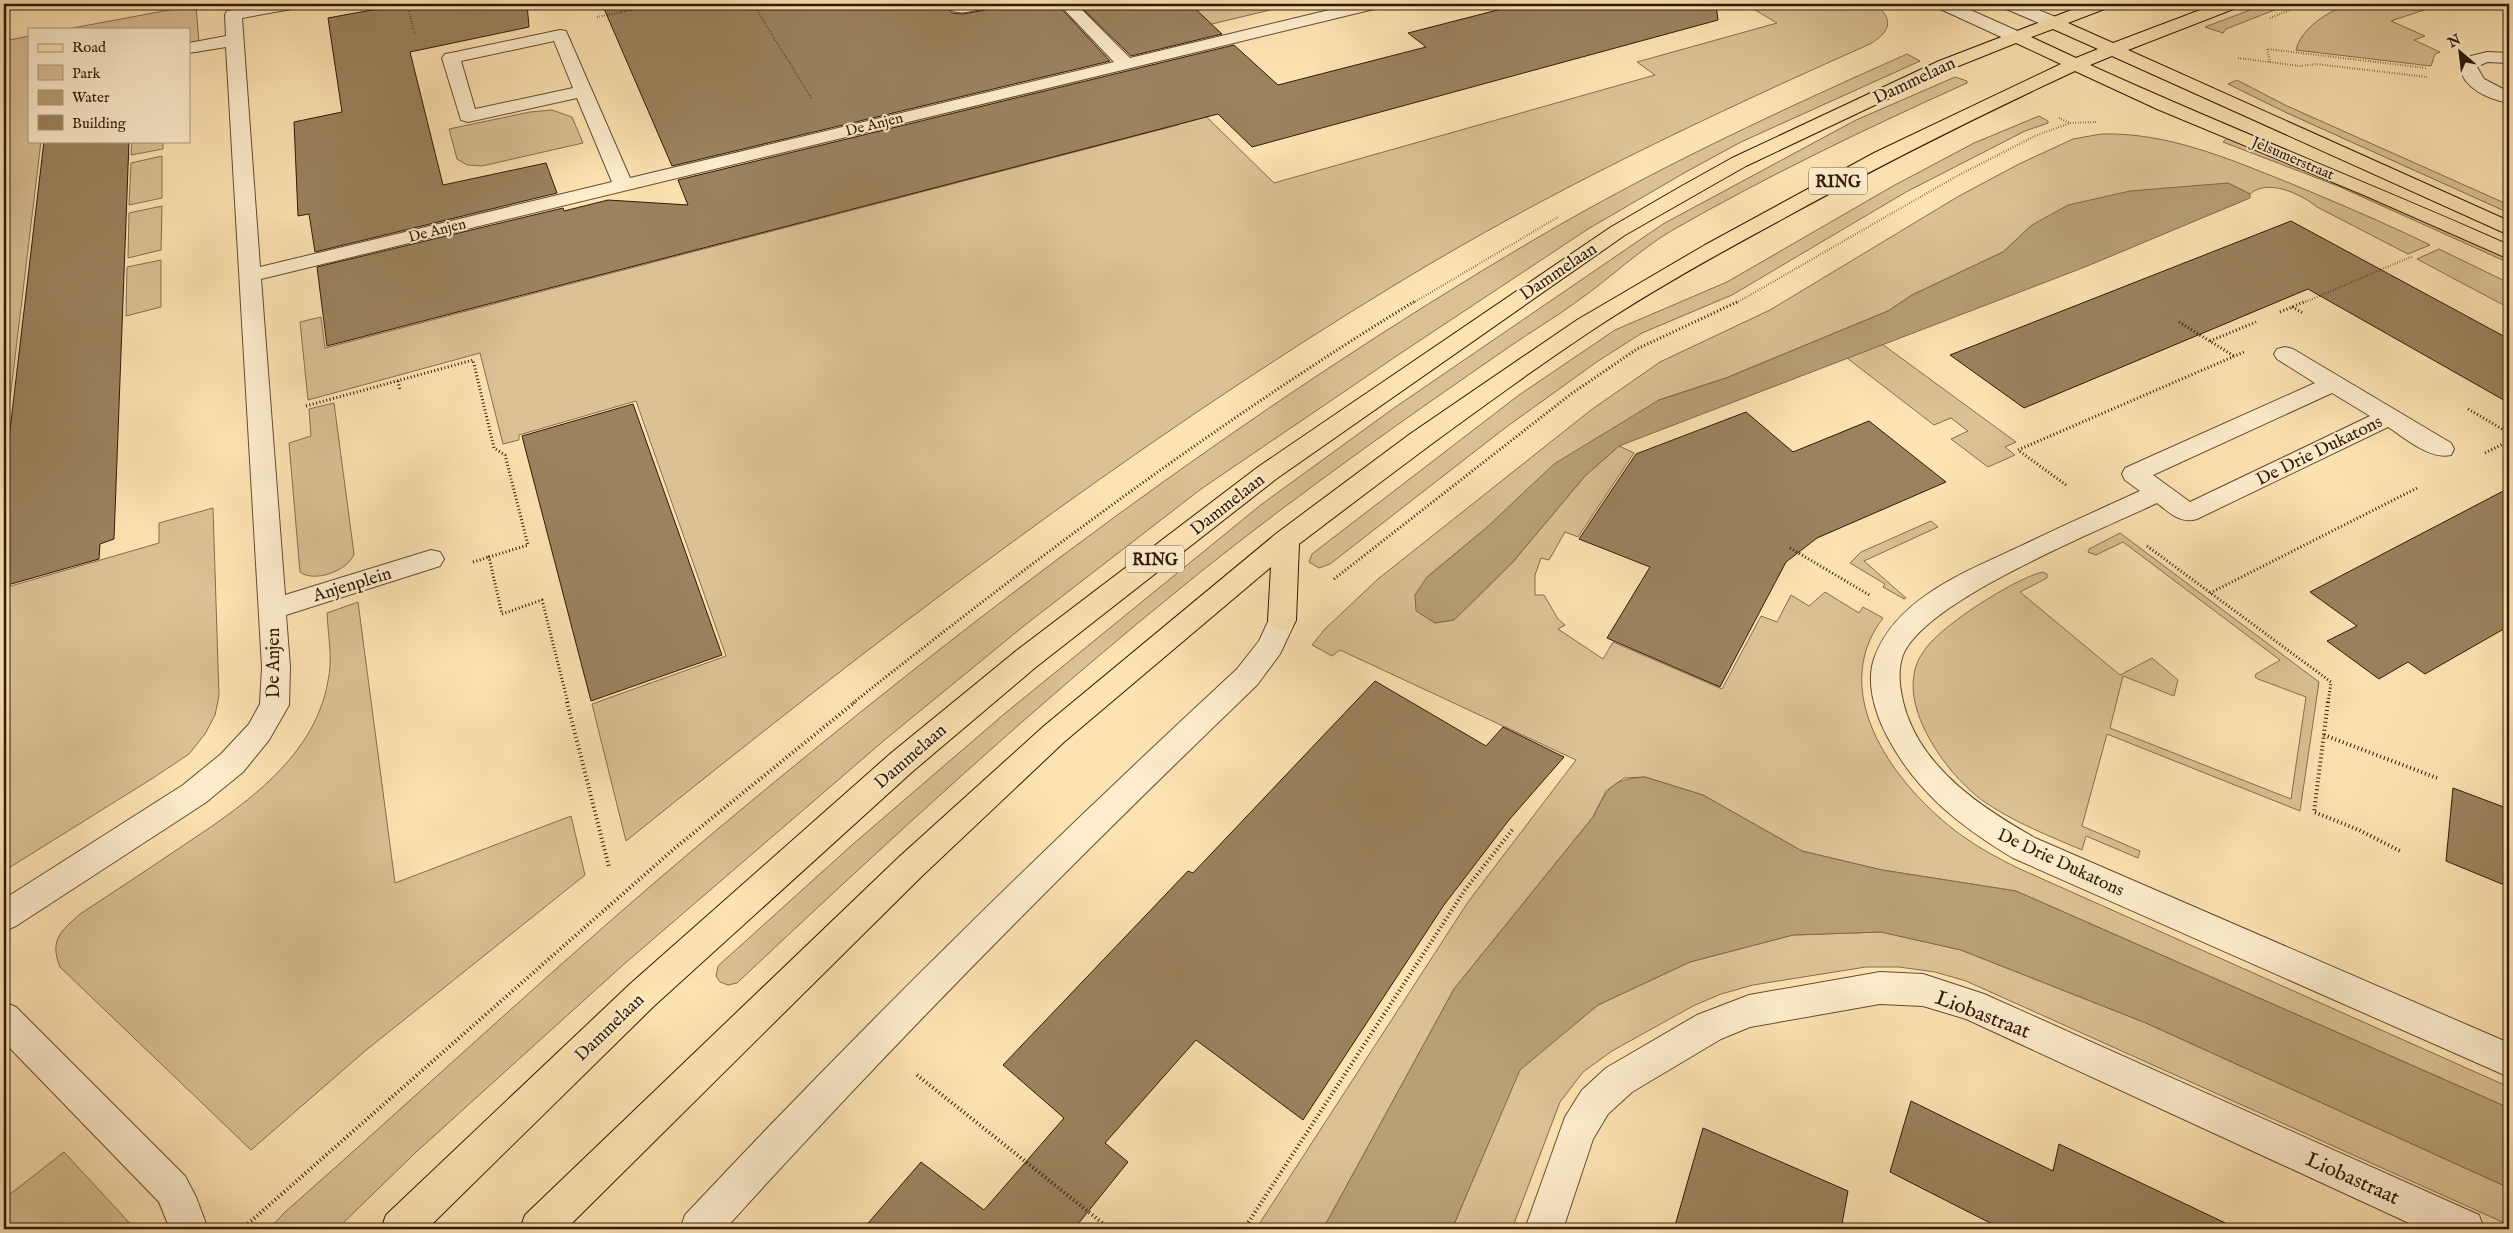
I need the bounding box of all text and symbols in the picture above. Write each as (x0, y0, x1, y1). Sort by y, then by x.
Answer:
legend (28, 28, 190, 142)
north arrow (2436, 28, 2486, 78)
text: N (2444, 31, 2464, 53)
text: Road (72, 38, 107, 57)
street label: Dammelaan (1870, 52, 1960, 110)
text: Park (72, 64, 102, 83)
text: Water (72, 88, 110, 107)
street label: De Anjen (843, 108, 905, 141)
text: Building (72, 114, 127, 133)
street label: Jelsumerstraat (2247, 132, 2337, 184)
road number: RING (1809, 168, 1867, 195)
street label: De Anjen (406, 214, 468, 247)
street label: Dammelaan (1516, 238, 1602, 306)
street label: De Drie Dukatons (2253, 411, 2386, 492)
street label: Dammelaan (1186, 469, 1270, 541)
road number: RING (1126, 546, 1184, 572)
street label: Anjenplein (309, 562, 395, 609)
street label: De Anjen (263, 627, 286, 698)
street label: Dammelaan (870, 719, 952, 795)
street label: De Drie Dukatons (1993, 824, 2128, 903)
street label: Liobastraat (1931, 985, 2034, 1046)
street label: Dammelaan (570, 989, 650, 1067)
street label: Liobastraat (2301, 1147, 2403, 1212)

